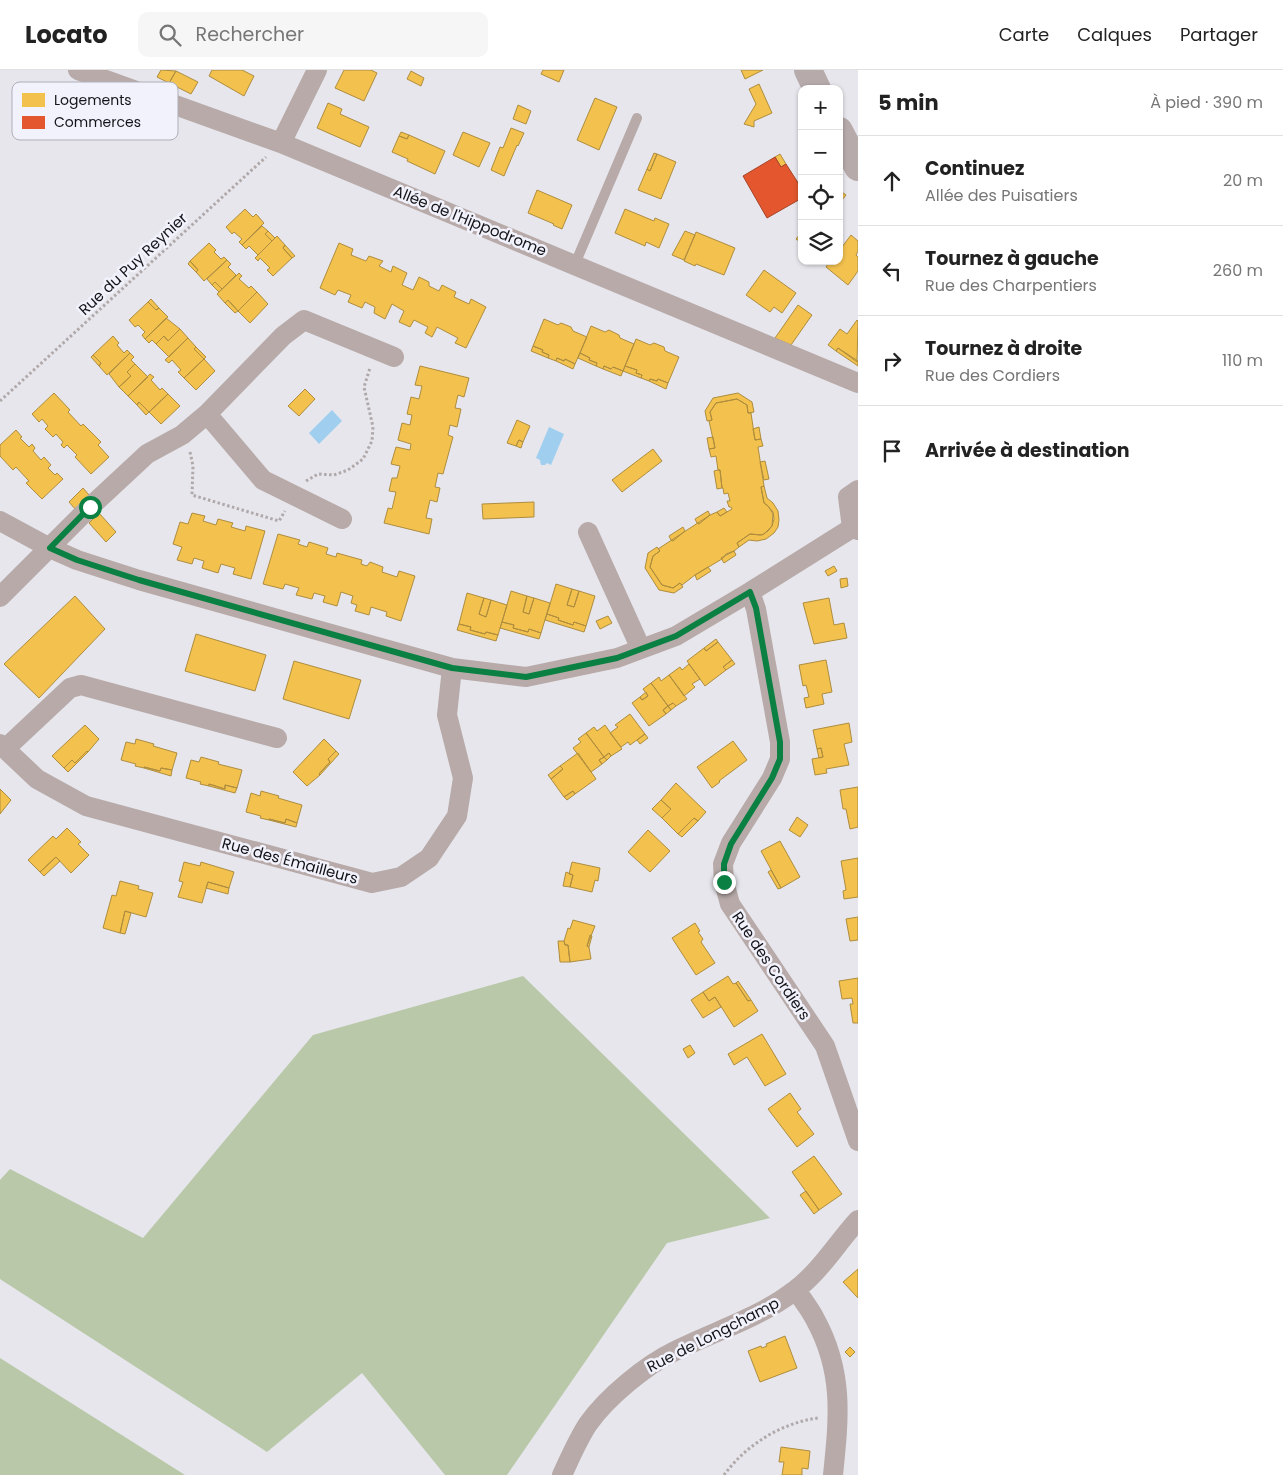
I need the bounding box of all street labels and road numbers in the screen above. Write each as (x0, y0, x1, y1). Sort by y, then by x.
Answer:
street label: Allée de l'Hippodrome (390, 180, 550, 261)
street label: Rue du Puy Reynier (74, 207, 192, 320)
street label: Rue des Émailleurs (220, 832, 361, 889)
street label: Rue des Cordiers (727, 907, 816, 1024)
street label: Rue de Longchamp (643, 1292, 782, 1377)

